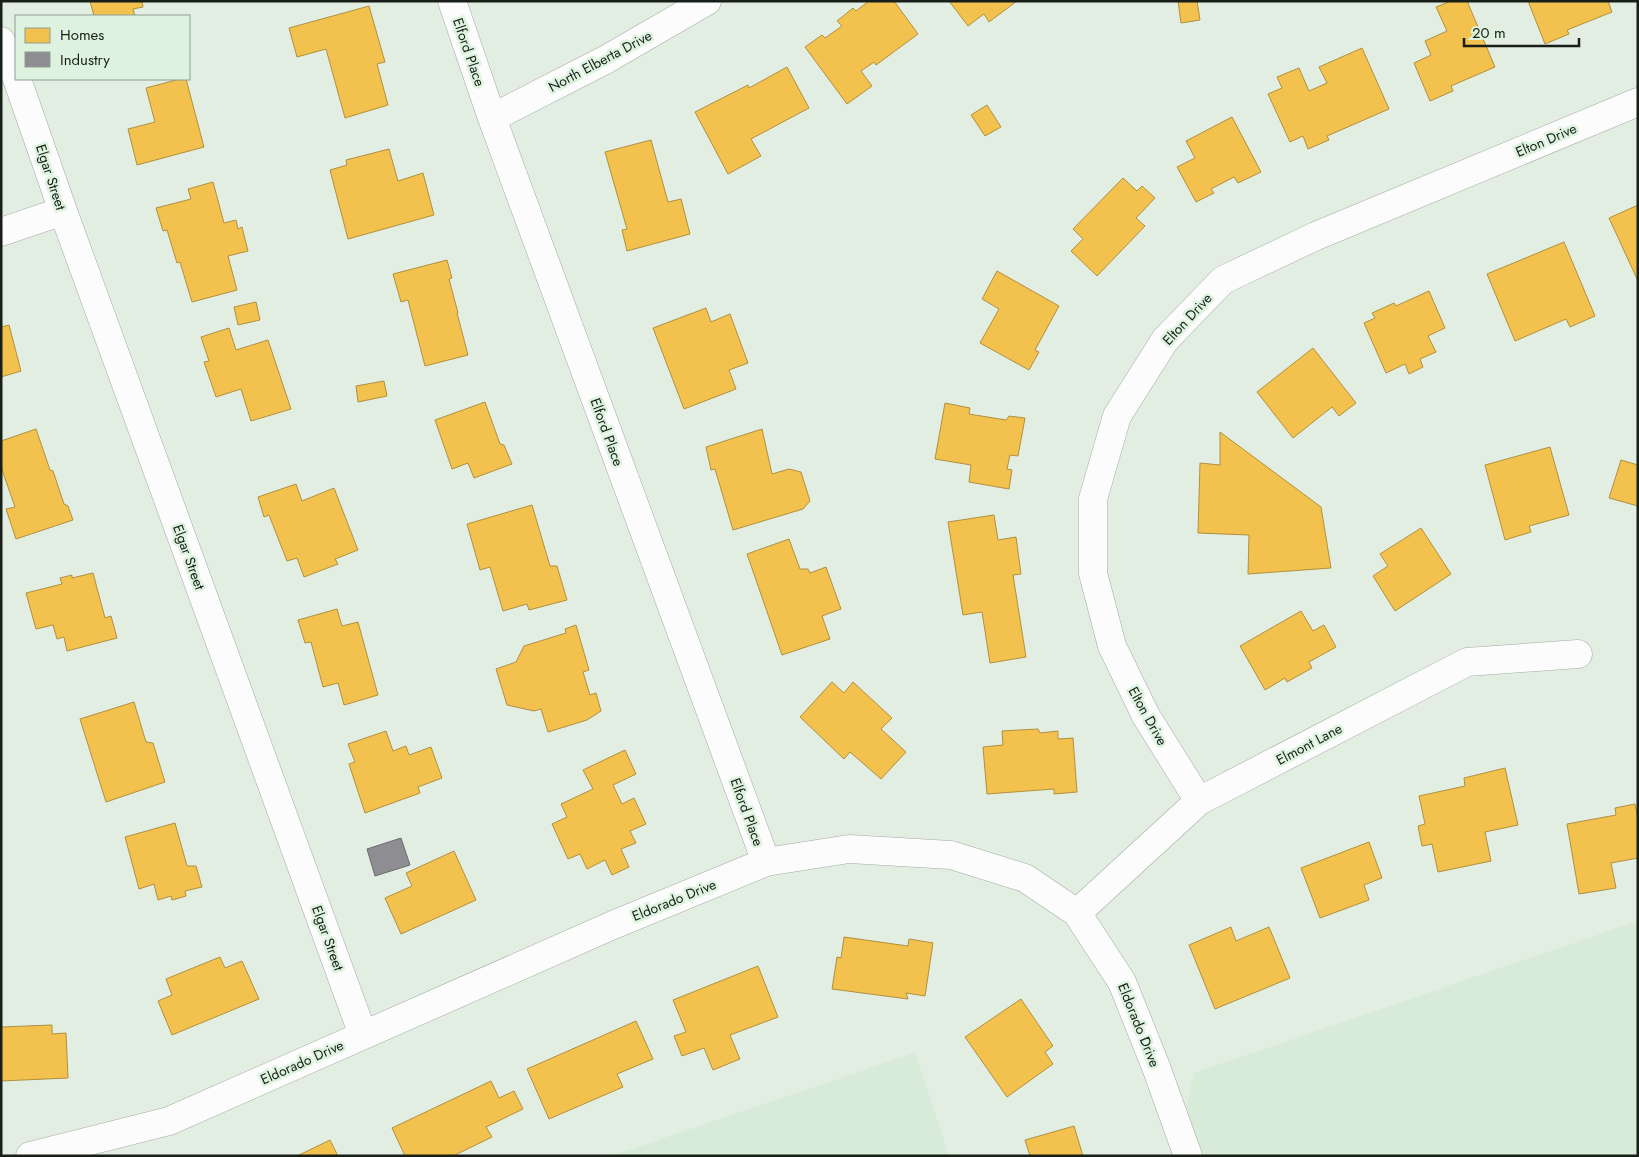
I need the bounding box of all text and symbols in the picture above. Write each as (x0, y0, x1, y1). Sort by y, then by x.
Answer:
legend (15, 15, 190, 80)
street label: Elford Place (448, 15, 490, 89)
scale bar (1464, 15, 1579, 47)
text: 20 m (1472, 22, 1506, 44)
text: Homes (60, 24, 104, 46)
street label: North Elberta Drive (545, 25, 655, 97)
text: Industry (60, 49, 110, 71)
street label: Elton Drive (1512, 118, 1580, 162)
street label: Elgar Street (31, 142, 71, 213)
street label: Elton Drive (1158, 289, 1216, 349)
street label: Elford Place (585, 395, 629, 469)
street label: Elgar Street (168, 522, 210, 593)
street label: Elton Drive (1124, 683, 1172, 749)
street label: Elmont Lane (1273, 718, 1345, 770)
street label: Elford Place (725, 775, 769, 849)
street label: Eldorado Drive (629, 874, 719, 926)
street label: Elgar Street (307, 903, 349, 974)
street label: Eldorado Drive (1113, 980, 1165, 1070)
street label: Eldorado Drive (257, 1035, 347, 1089)

